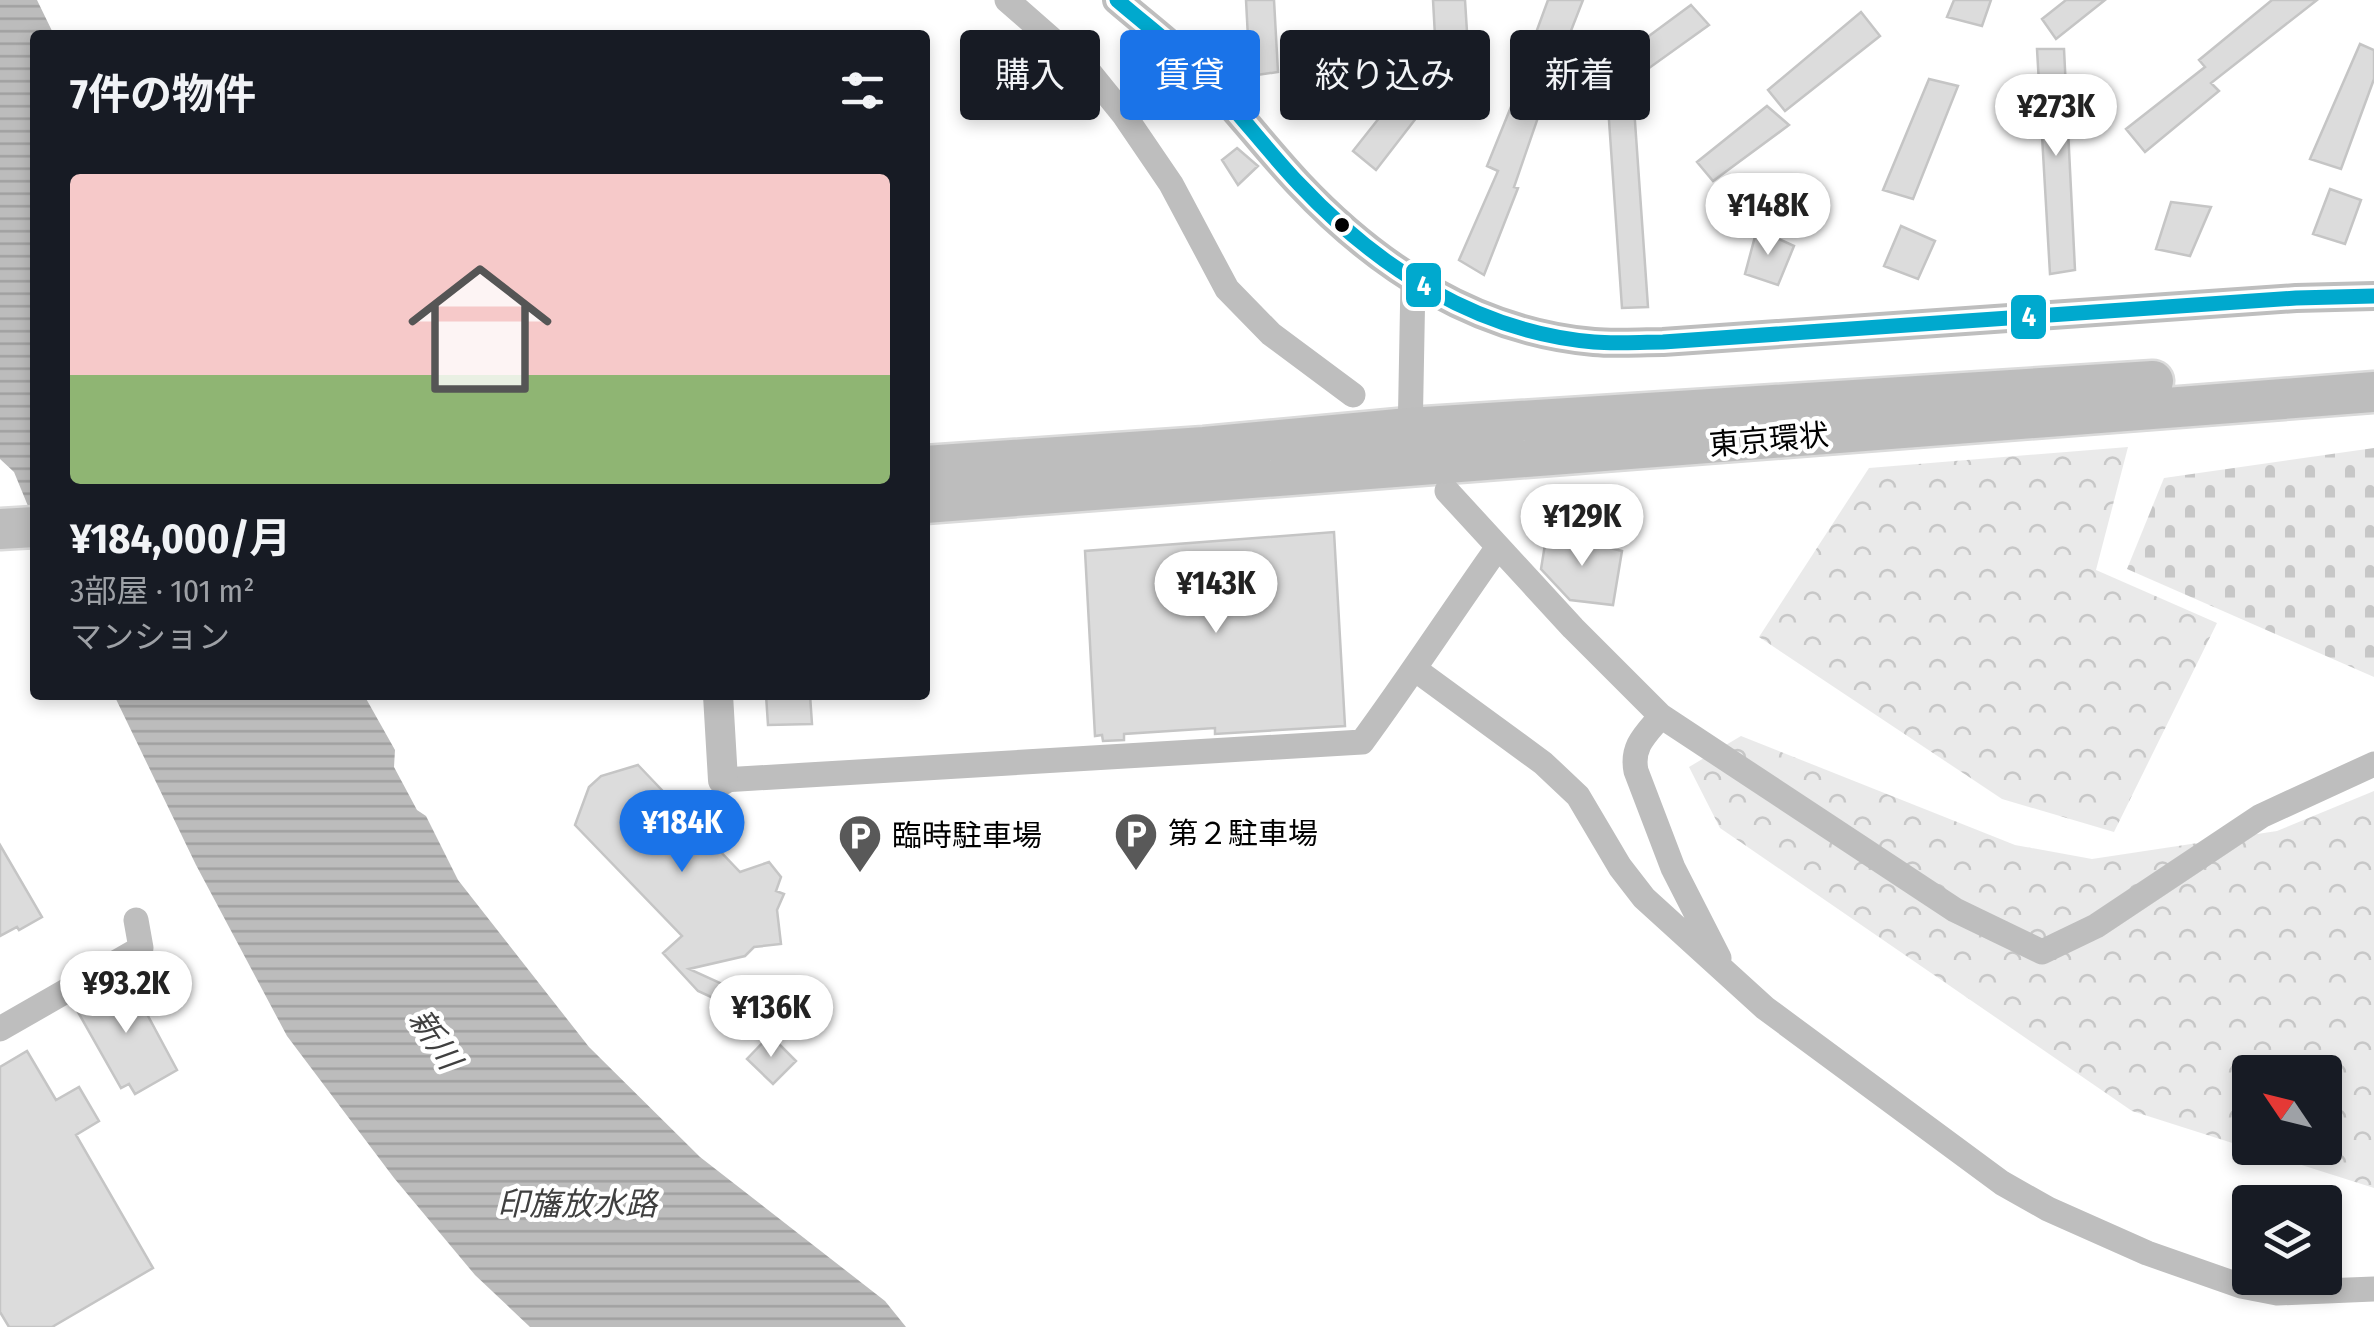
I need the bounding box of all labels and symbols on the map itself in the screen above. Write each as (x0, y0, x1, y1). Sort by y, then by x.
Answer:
pin: ¥273K (1986, 74, 2126, 159)
pin: ¥148K (1698, 173, 1838, 258)
unlabelled marker (1332, 215, 1352, 235)
line badge: 4 (1404, 261, 1443, 309)
text: 4 (1417, 269, 1431, 302)
line badge: 4 (2009, 293, 2048, 341)
text: 4 (2022, 300, 2036, 333)
street label: 東京環状 (1708, 417, 1830, 463)
pin: ¥129K (1512, 484, 1652, 569)
pin: ¥143K (1146, 551, 1286, 636)
pin: ¥184K (612, 790, 752, 875)
parking icon: 第２駐車場 (1113, 811, 1159, 872)
parking icon: 臨時駐車場 (837, 813, 883, 874)
place label: 第２駐車場 (1168, 816, 1318, 852)
place label: 臨時駐車場 (892, 818, 1042, 854)
pin: ¥93.2K (45, 951, 207, 1036)
pin: ¥136K (701, 975, 841, 1060)
water label: 新川 (401, 1002, 470, 1079)
north arrow (2232, 1055, 2342, 1165)
water label: 印旛放水路 (497, 1185, 660, 1223)

